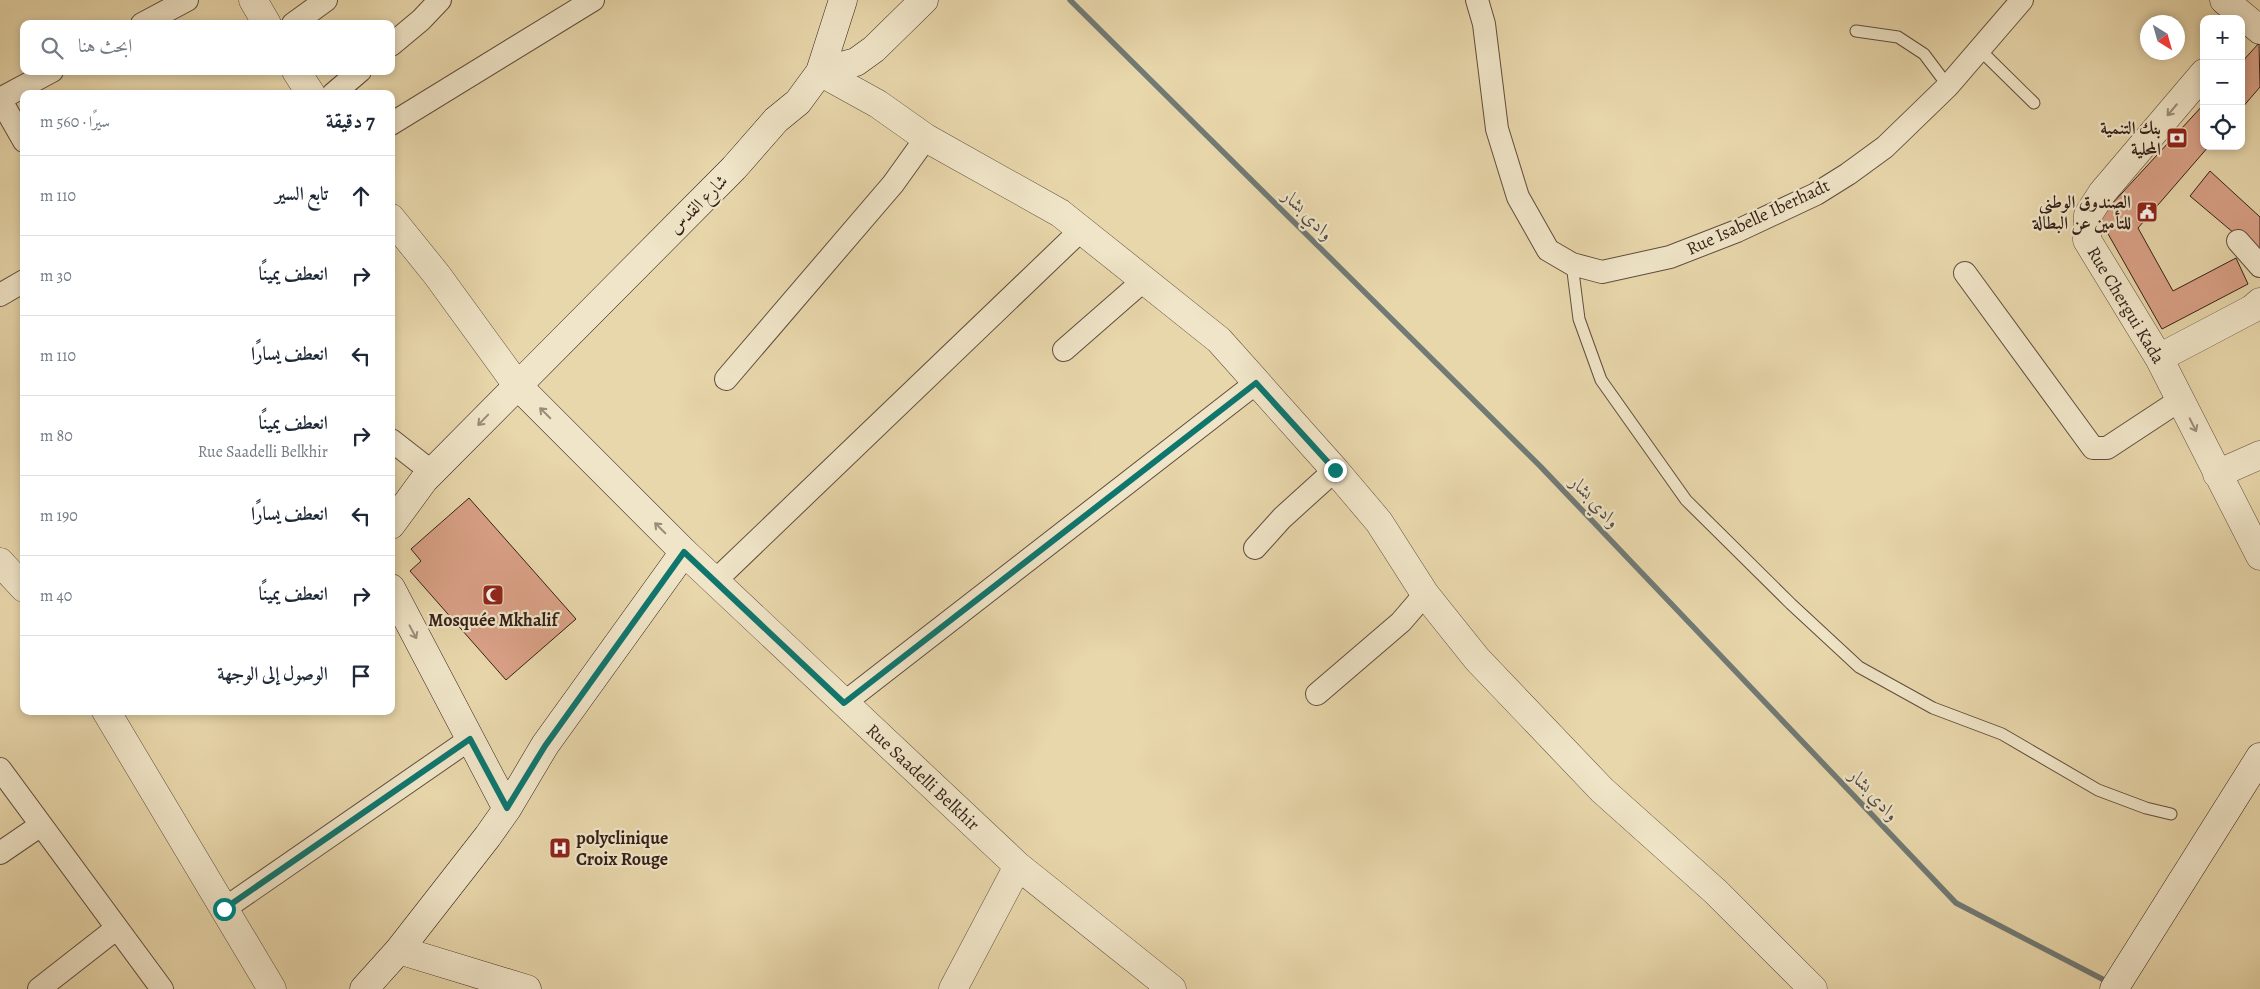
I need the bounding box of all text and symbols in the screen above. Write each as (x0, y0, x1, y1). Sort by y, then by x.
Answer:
north arrow (2140, 15, 2185, 60)
map controls (2200, 15, 2245, 150)
button: + (2200, 15, 2245, 60)
search box (20, 20, 395, 75)
text: ابحث هنا (78, 33, 132, 59)
icon: search (38, 34, 66, 62)
button: − (2200, 60, 2245, 105)
one-way arrow (2167, 103, 2178, 116)
button: locate (2200, 105, 2245, 150)
text: 7 دقيقة (326, 107, 375, 135)
text: سيرًا · 560 m (40, 111, 110, 133)
place label: بنك التنمية المحلية (2100, 116, 2161, 161)
bank icon: بنك التنمية المحلية (2165, 126, 2189, 150)
street label: شارع القدس (663, 169, 735, 241)
street label: Rue Isabelle Iberhadt (1682, 173, 1834, 261)
text: تابع السير (275, 181, 328, 207)
icon: ahead (347, 182, 375, 210)
water label: وادي بشار (1274, 182, 1340, 248)
text: 110 m (40, 185, 76, 207)
place label: الصندوق الوطني للتأمين عن البطالة (2032, 190, 2131, 235)
public building icon: الصندوق الوطني للتأمين عن البطالة (2135, 200, 2159, 224)
street label: Rue Chergui Kada (2082, 242, 2171, 369)
text: انعطف يمينًا (258, 261, 328, 287)
icon: right (347, 262, 375, 290)
text: 30 m (40, 265, 72, 287)
text: انعطف يسارًا (251, 341, 328, 367)
icon: left (347, 342, 375, 370)
text: 110 m (40, 345, 76, 367)
one-way arrow (539, 407, 551, 419)
text: انعطف يمينًا (258, 410, 328, 436)
one-way arrow (477, 414, 489, 426)
one-way arrow (2188, 417, 2198, 432)
icon: right (347, 422, 375, 450)
text: 80 m (40, 425, 73, 447)
text: Rue Saadelli Belkhir (198, 441, 328, 463)
route end (1324, 459, 1347, 482)
water label: وادي بشار (1561, 468, 1626, 535)
text: انعطف يسارًا (251, 501, 328, 527)
icon: left (347, 502, 375, 530)
text: 190 m (40, 505, 78, 527)
one-way arrow (654, 521, 666, 534)
text: انعطف يمينًا (258, 581, 328, 607)
icon: right (347, 582, 375, 610)
mosque icon: Mosquée Mkhalif (481, 583, 505, 607)
text: 40 m (40, 585, 72, 607)
place label: Mosquée Mkhalif (428, 608, 561, 632)
one-way arrow (408, 624, 418, 639)
text: الوصول إلى الوجهة (217, 661, 328, 687)
icon: arrive (347, 662, 375, 690)
street label: Rue Saadelli Belkhir (861, 718, 985, 836)
water label: وادي بشار (1840, 761, 1905, 828)
place label: polyclinique Croix Rouge (576, 826, 668, 871)
hospital icon: polyclinique Croix Rouge (548, 836, 572, 860)
route start (213, 898, 236, 921)

